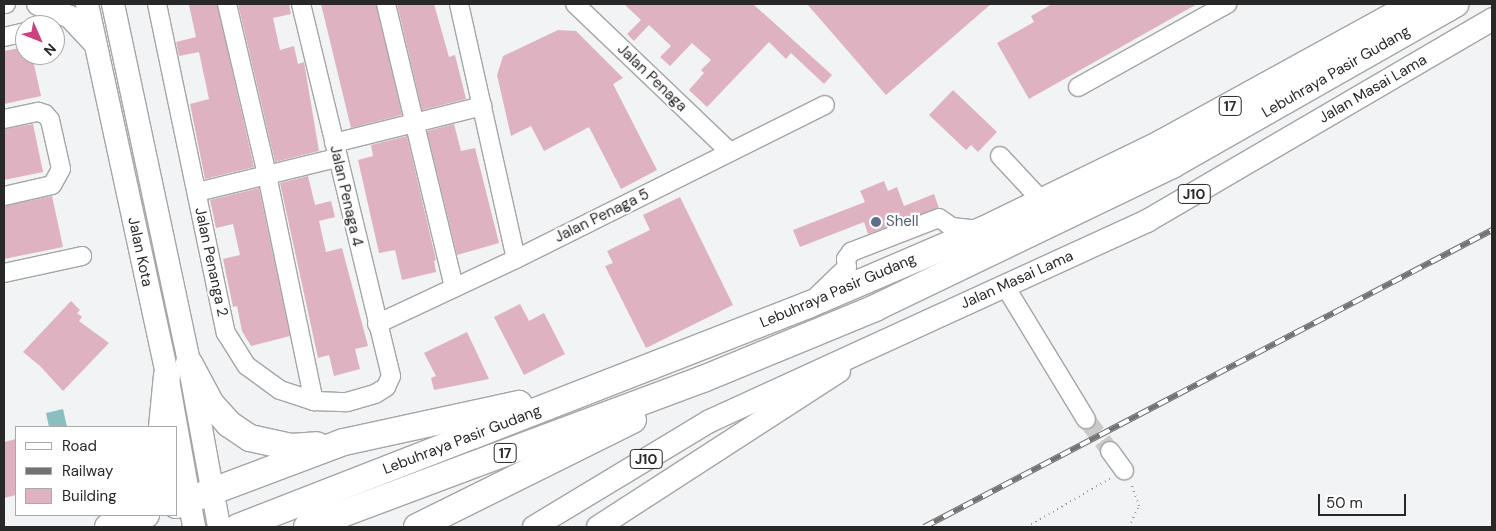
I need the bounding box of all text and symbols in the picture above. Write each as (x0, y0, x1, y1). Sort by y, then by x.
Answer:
north arrow (15, 15, 65, 65)
street label: Lebuhraya Pasir Gudang (1259, 22, 1413, 122)
text: N (40, 40, 60, 60)
street label: Jalan Penaga (613, 40, 691, 116)
street label: Jalan Masai Lama (1316, 51, 1430, 127)
road number: 17 (1218, 94, 1242, 118)
street label: Jalan Penaga 4 (326, 144, 366, 248)
road number: J10 (1176, 182, 1212, 205)
street label: Jalan Penaga 5 (552, 185, 652, 247)
street label: Jalan Penanga 2 (191, 206, 231, 318)
place label: Shell (886, 213, 919, 231)
street label: Jalan Kota (124, 216, 156, 288)
marker: Shell (870, 216, 882, 228)
street label: Jalan Masai Lama (958, 247, 1076, 313)
street label: Lebuhraya Pasir Gudang (757, 250, 919, 332)
street label: Lebuhraya Pasir Gudang (380, 402, 544, 478)
legend (15, 426, 178, 516)
text: Road (62, 436, 97, 456)
road number: 17 (492, 442, 518, 464)
road number: J10 (628, 448, 664, 470)
text: Railway (62, 461, 113, 481)
scale bar (1321, 484, 1408, 516)
text: Building (62, 486, 117, 506)
text: 50 m (1326, 493, 1363, 513)

